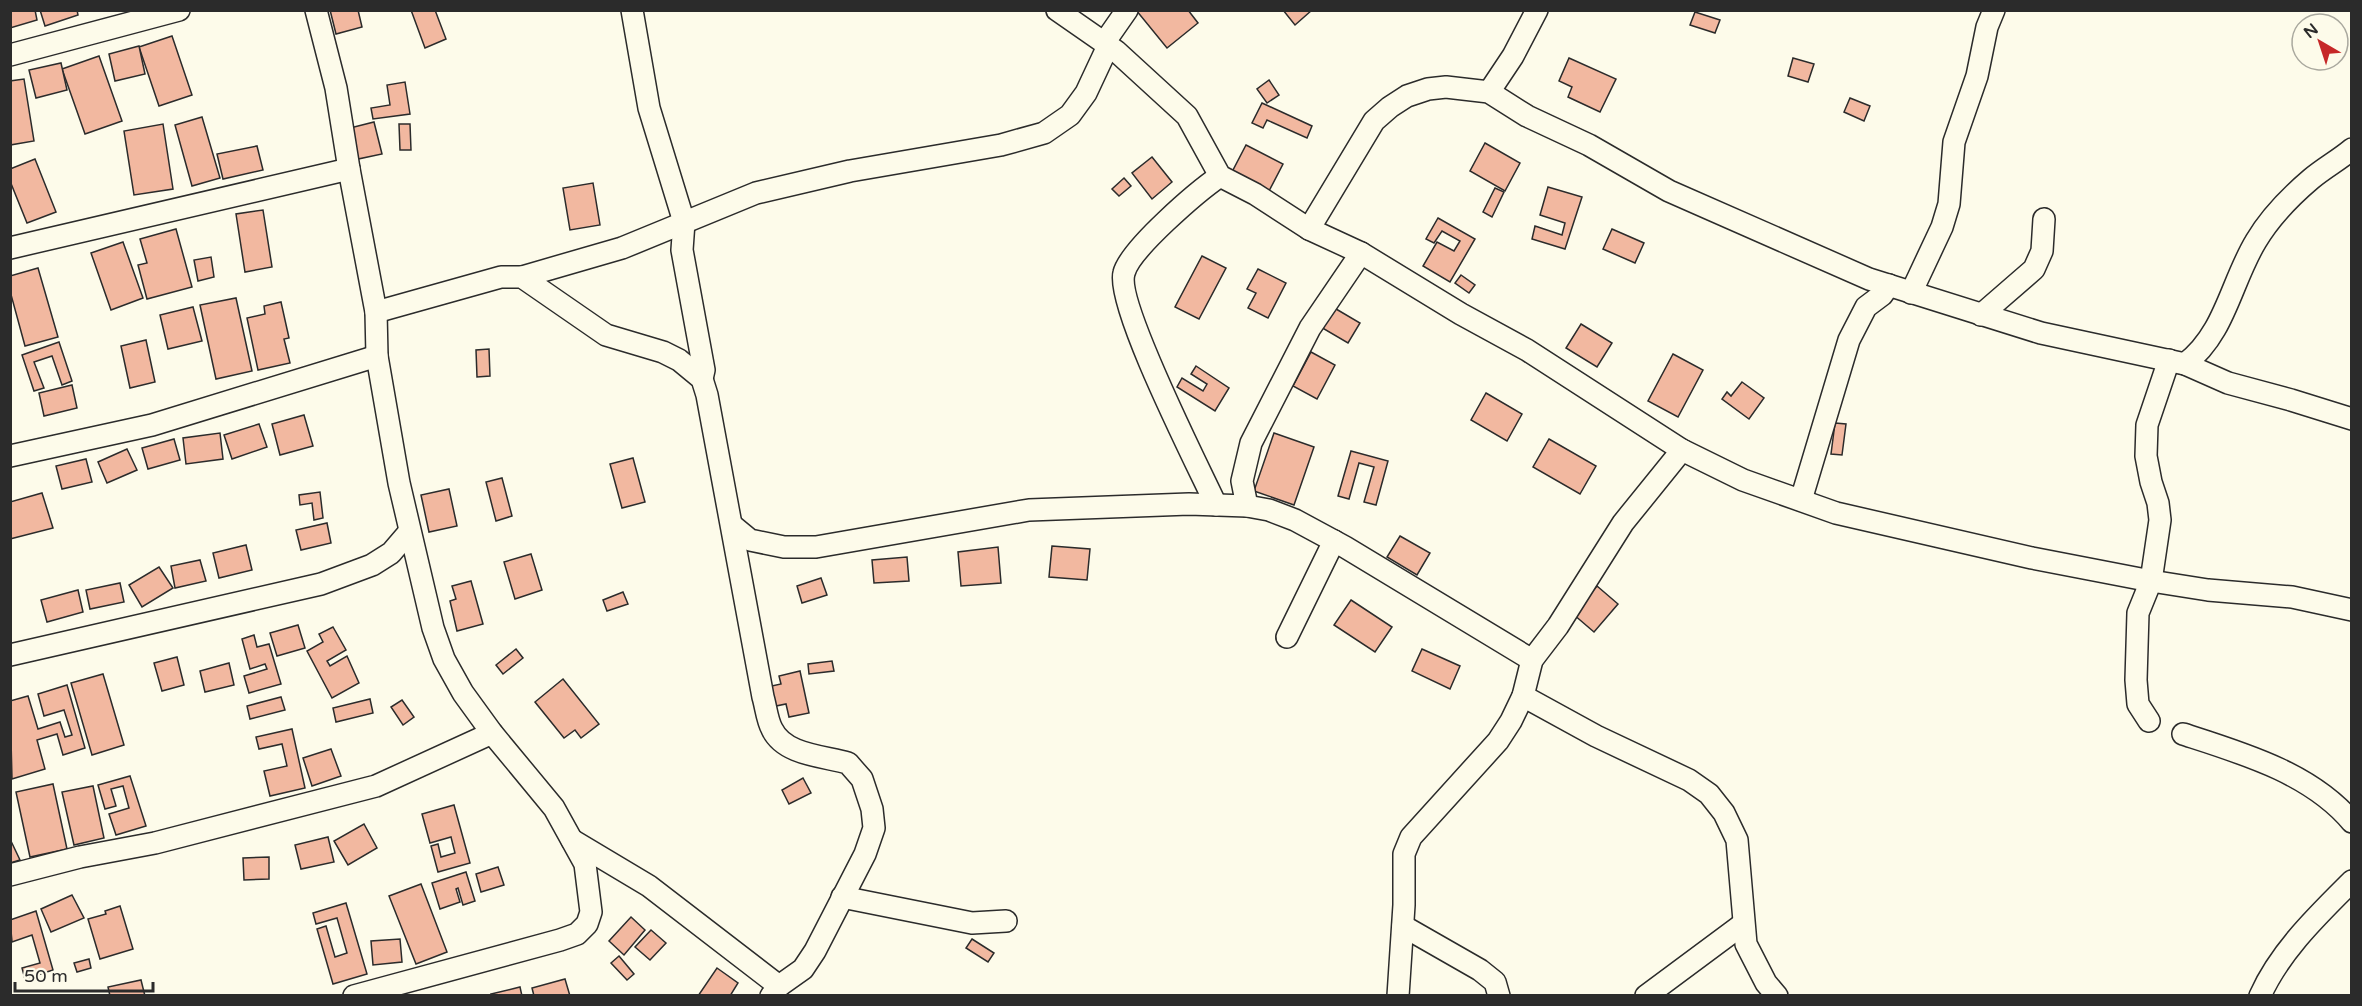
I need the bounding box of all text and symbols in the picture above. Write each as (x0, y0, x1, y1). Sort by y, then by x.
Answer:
north arrow (2290, 12, 2350, 72)
text: N (2300, 19, 2322, 43)
scale bar (15, 955, 153, 993)
text: 50 m (24, 965, 68, 987)

